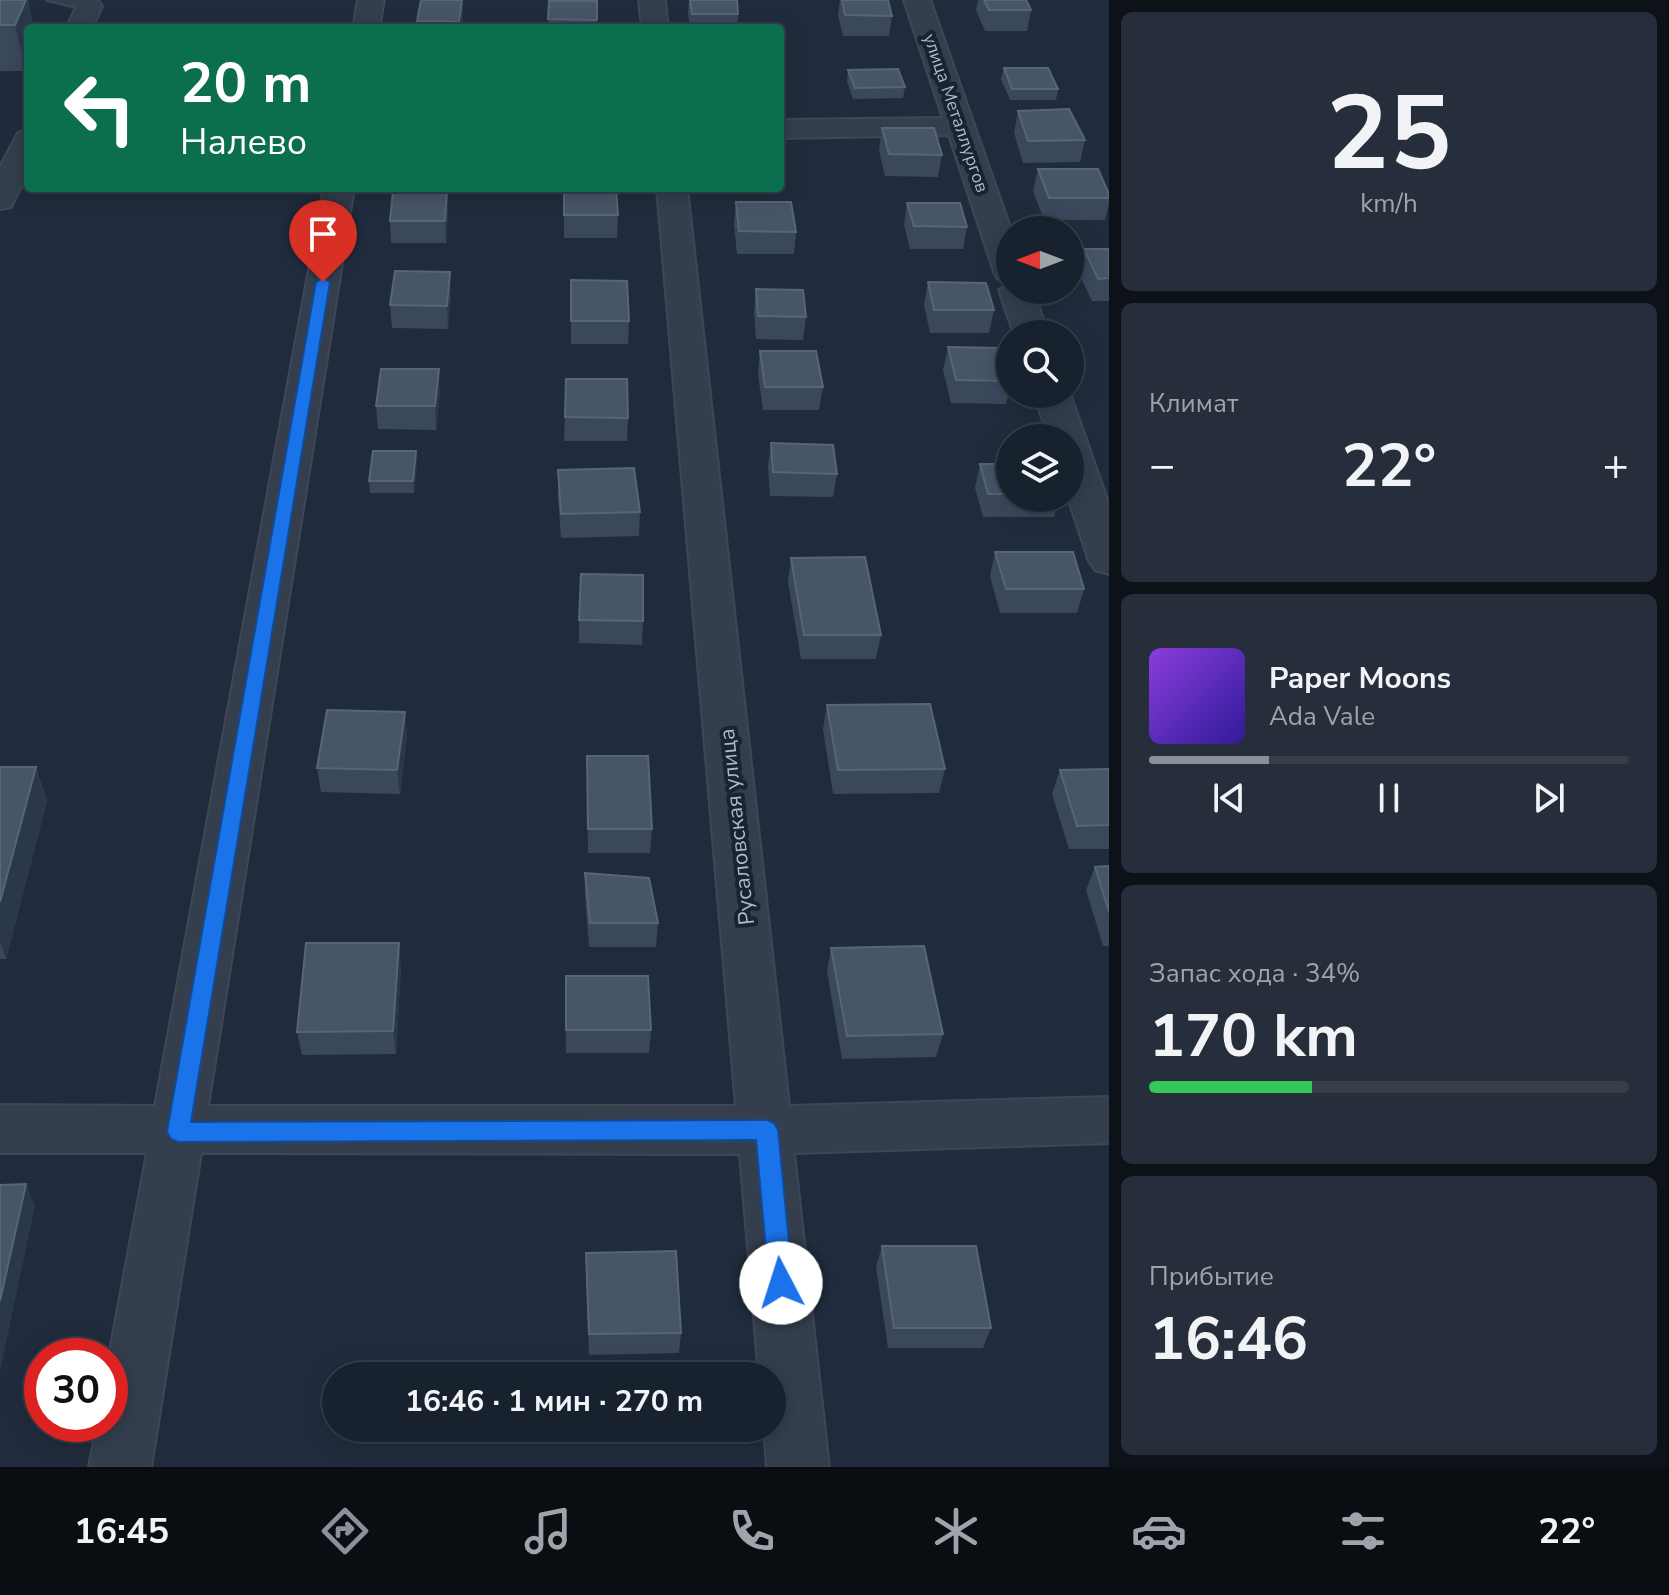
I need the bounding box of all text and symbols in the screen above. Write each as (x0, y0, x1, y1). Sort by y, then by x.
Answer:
street label: улица Металлургов (918, 30, 994, 196)
text: 20 m (180, 45, 311, 122)
icon: left (48, 56, 152, 160)
text: 25 (1327, 63, 1451, 205)
text: Налево (180, 118, 307, 167)
text: km/h (1360, 186, 1418, 221)
pin (289, 200, 357, 282)
icon: arrive (301, 212, 345, 256)
north arrow (996, 216, 1084, 304)
map controls (996, 216, 1084, 512)
button: search (996, 320, 1084, 408)
text: Климат (1149, 386, 1238, 421)
button: layers (996, 424, 1084, 512)
text: 22° (1342, 425, 1436, 507)
text: − (1149, 436, 1175, 496)
text: + (1603, 436, 1629, 496)
text: Paper Moons (1269, 658, 1451, 699)
text: Ada Vale (1269, 699, 1375, 734)
street label: Русаловская улица (712, 727, 762, 927)
icon: previous (1207, 776, 1251, 820)
icon: pause (1367, 776, 1411, 820)
icon: next (1527, 776, 1571, 820)
text: Запас хода · 34% (1149, 956, 1360, 991)
text: 170 km (1149, 995, 1358, 1077)
position arrow (739, 1241, 823, 1325)
text: Прибытие (1149, 1259, 1274, 1294)
text: 16:46 (1149, 1298, 1308, 1380)
speed limit sign: 30 (24, 1338, 128, 1442)
text: 16:46 · 1 мин · 270 m (405, 1381, 703, 1422)
icon: directions (317, 1503, 373, 1559)
icon: music (520, 1503, 576, 1559)
icon: phone (724, 1503, 780, 1559)
icon: climate (928, 1503, 984, 1559)
icon: car (1131, 1503, 1187, 1559)
icon: filters (1335, 1503, 1391, 1559)
text: 16:45 (74, 1507, 169, 1556)
text: 22° (1538, 1507, 1595, 1556)

